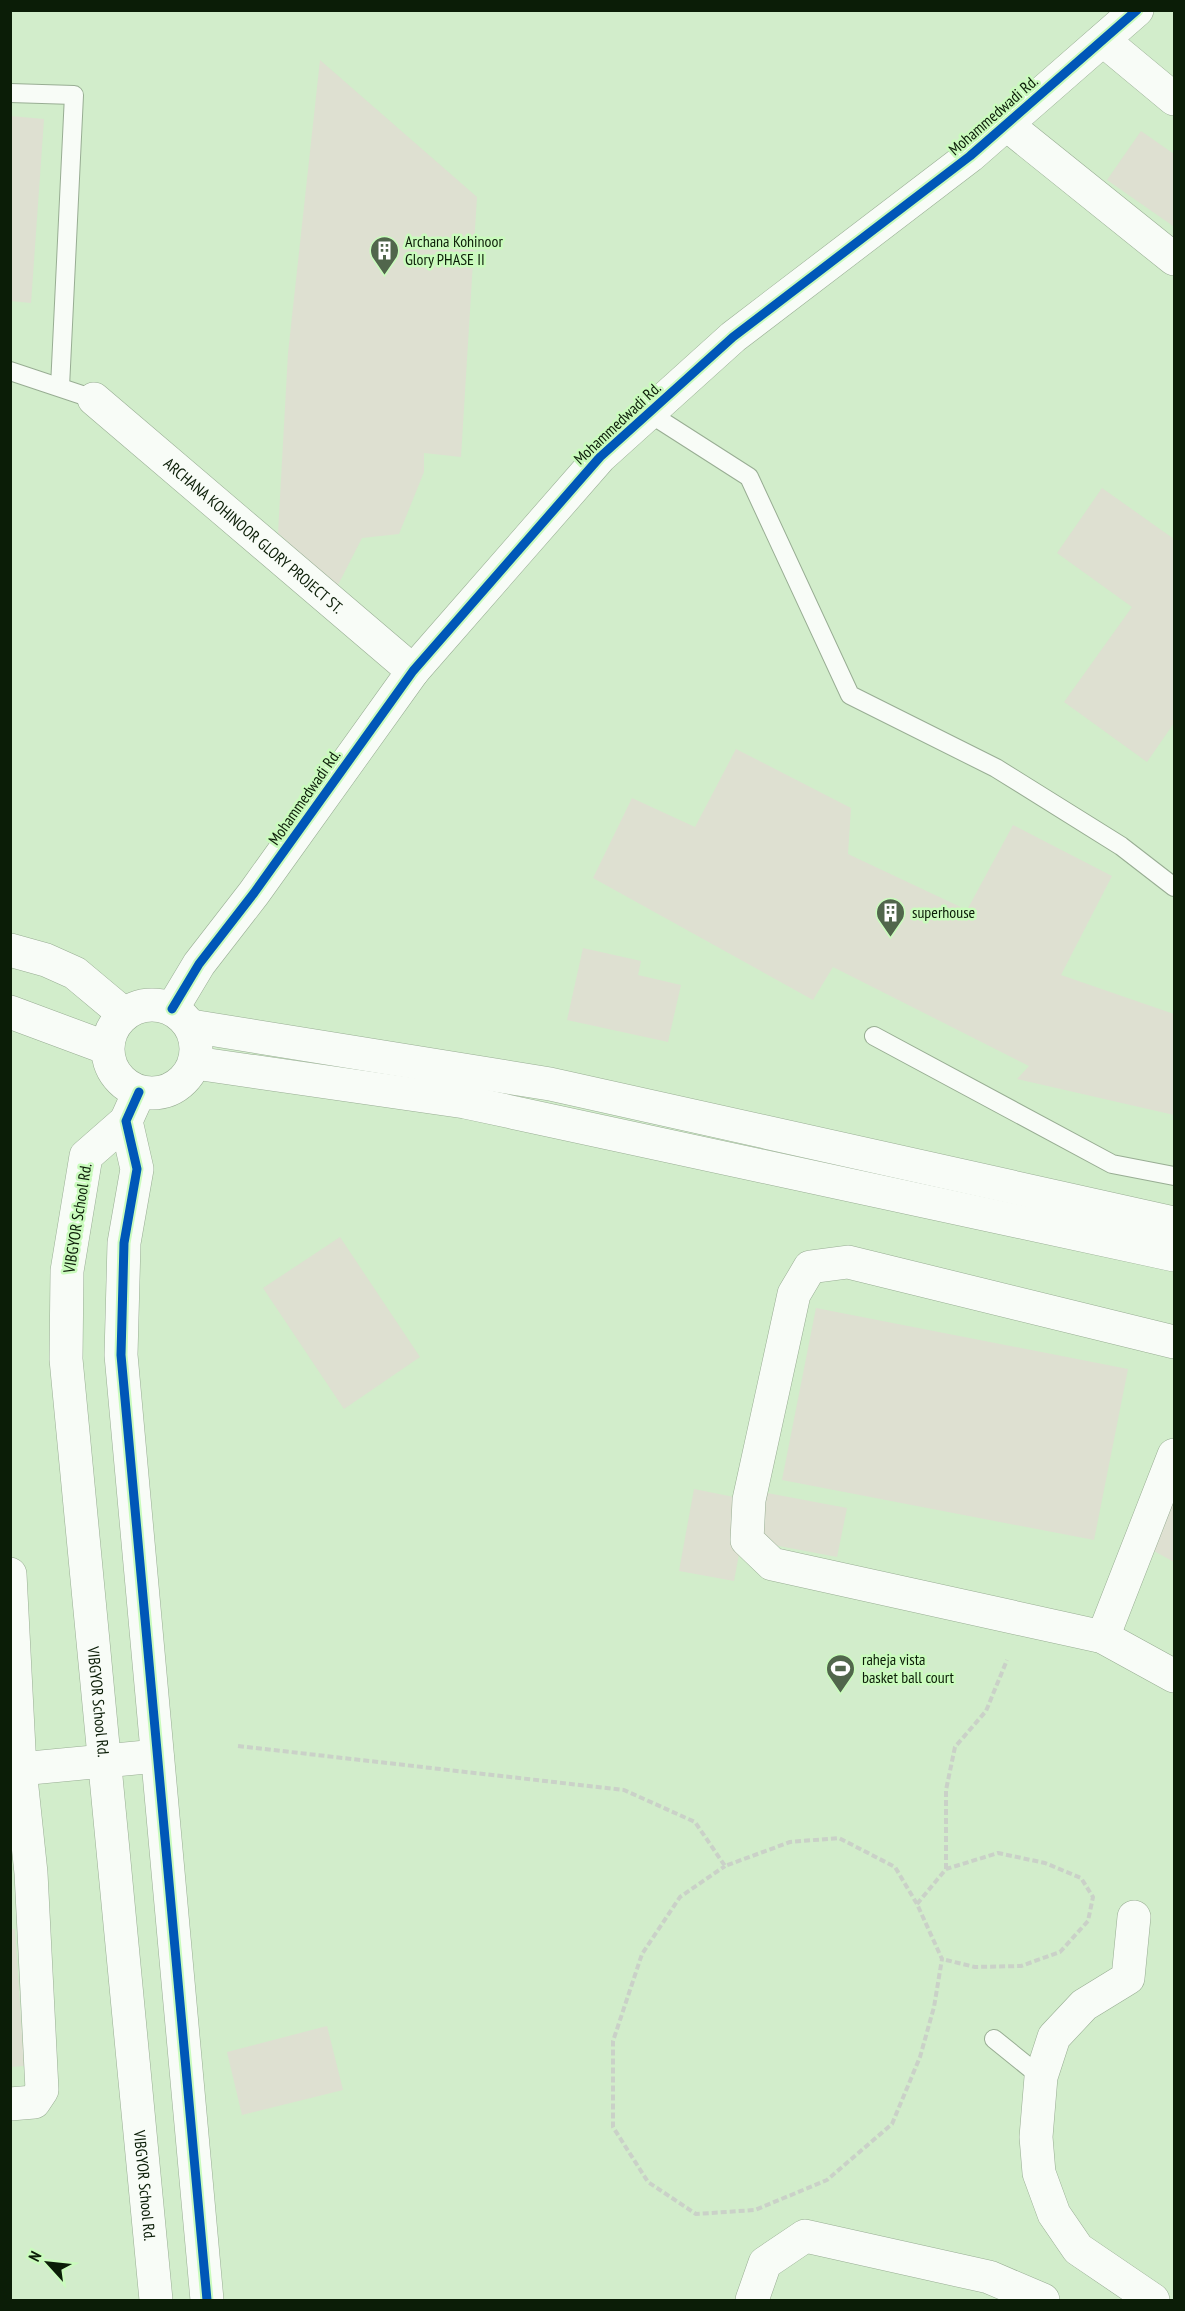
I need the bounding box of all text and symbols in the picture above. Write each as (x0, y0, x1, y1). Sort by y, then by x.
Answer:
street label: Mohammedwadi Rd. (944, 71, 1042, 159)
place label: Archana Kohinoor Glory PHASE II (405, 231, 503, 269)
building icon: Archana Kohinoor Glory PHASE II (368, 234, 400, 276)
street label: Mohammedwadi Rd. (569, 377, 665, 469)
street label: ARCHANA KOHINOOR GLORY PROJECT ST. (160, 453, 348, 617)
street label: Mohammedwadi Rd. (264, 745, 344, 849)
building icon: superhouse (875, 896, 907, 938)
place label: superhouse (912, 902, 975, 922)
street label: VIBGYOR School Rd. (58, 1161, 96, 1275)
street label: VIBGYOR School Rd. (83, 1644, 114, 1758)
place label: raheja vista basket ball court (862, 1649, 954, 1687)
sports icon: raheja vista basket ball court (825, 1652, 857, 1694)
street label: VIBGYOR School Rd. (130, 2128, 160, 2242)
north arrow (18, 2233, 78, 2293)
text: N (24, 2248, 46, 2265)

